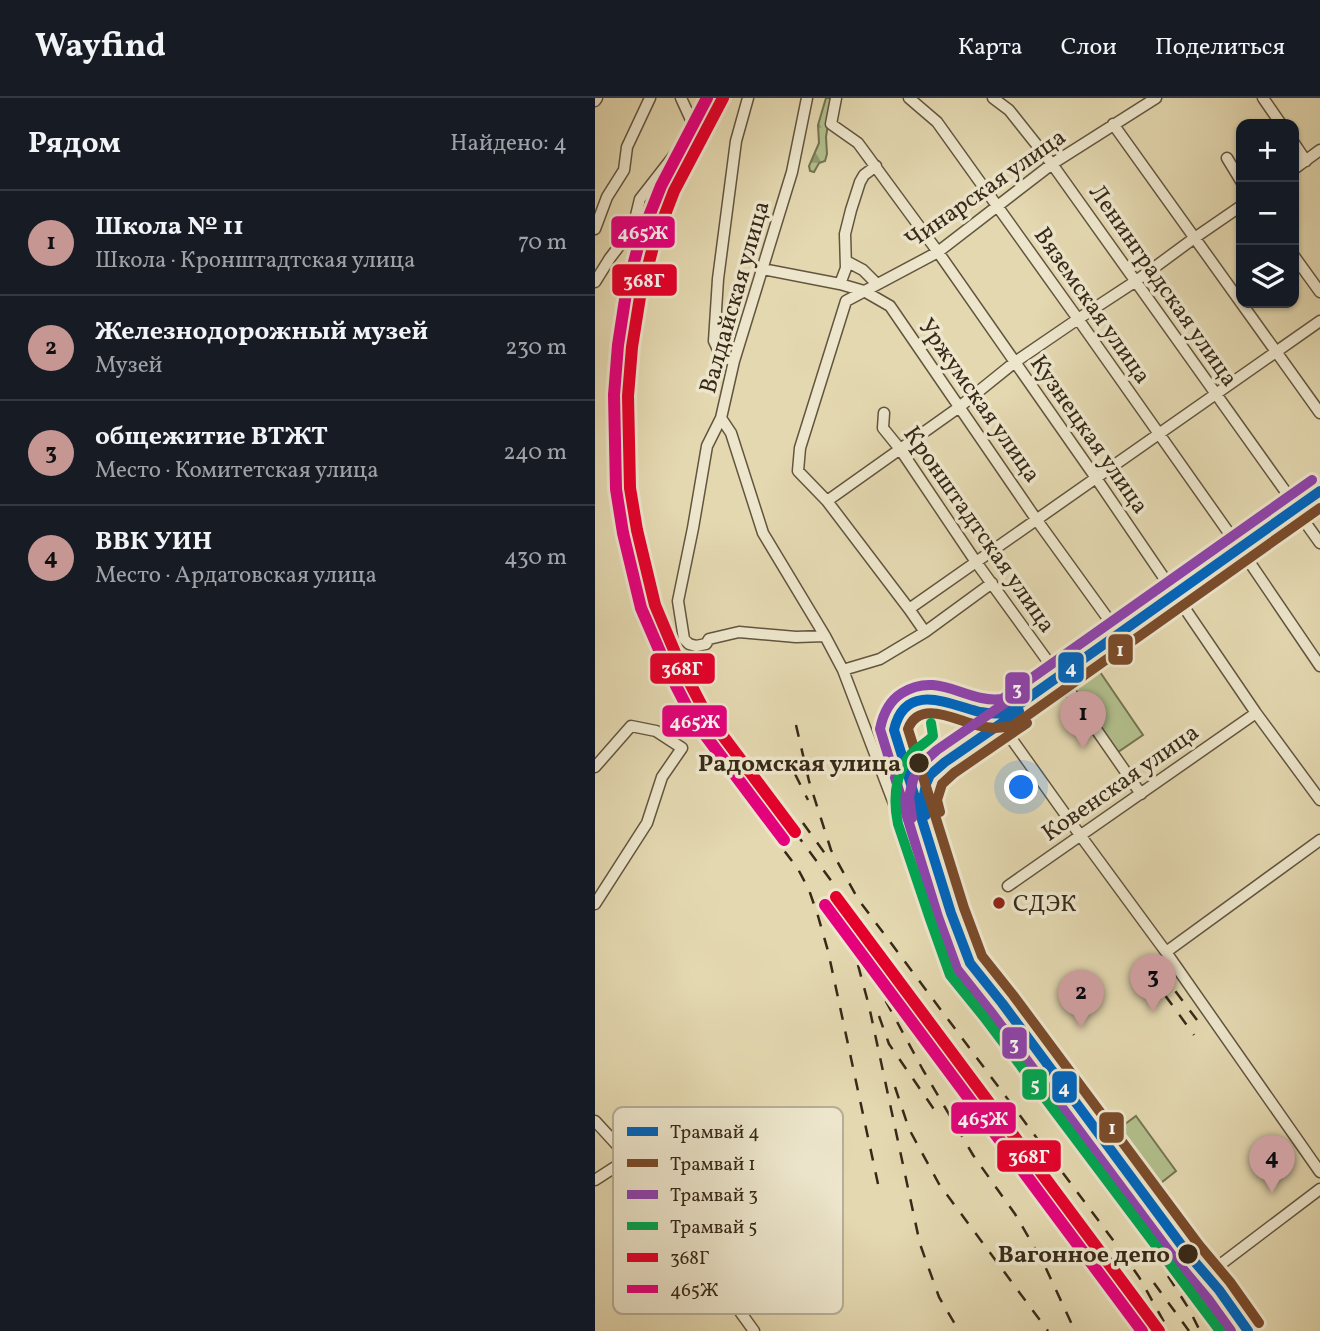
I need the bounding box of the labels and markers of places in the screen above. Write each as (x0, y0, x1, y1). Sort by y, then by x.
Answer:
pin: 1 (1060, 691, 1106, 749)
place label: Радомская улица (698, 748, 901, 782)
marker: Радомская улица (907, 751, 931, 775)
place label: СДЭК (1013, 888, 1077, 922)
marker: СДЭК (991, 895, 1007, 911)
pin: 3 (1130, 954, 1176, 1012)
pin: 2 (1058, 970, 1104, 1028)
pin: 4 (1249, 1135, 1295, 1193)
place label: Вагонное депо (998, 1239, 1170, 1273)
marker: Вагонное депо (1176, 1242, 1200, 1266)

